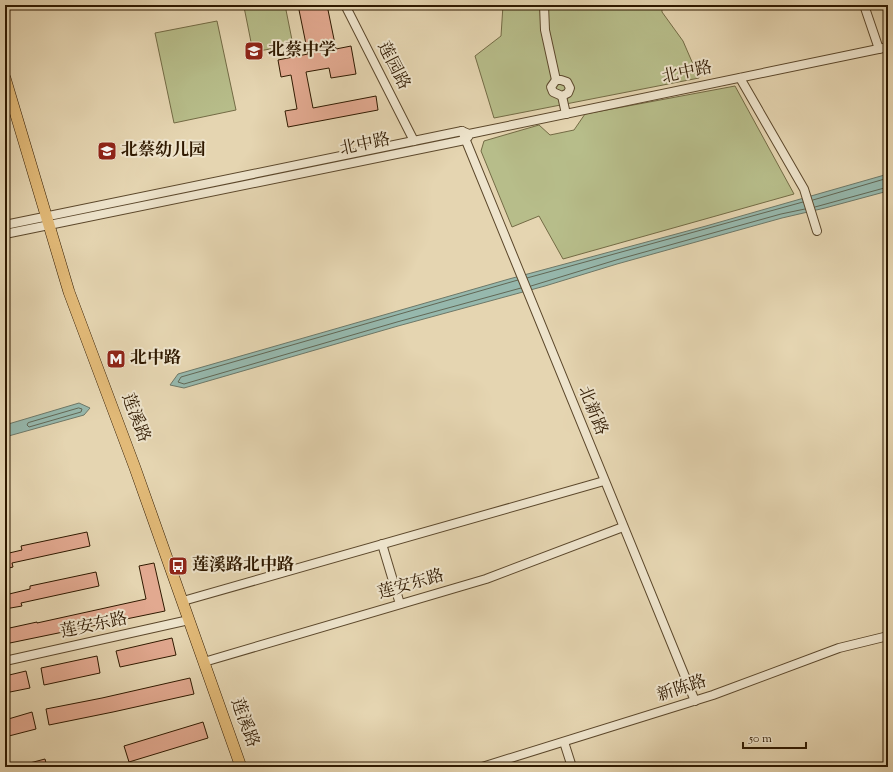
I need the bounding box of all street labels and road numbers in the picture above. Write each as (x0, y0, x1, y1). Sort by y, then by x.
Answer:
street label: 莲园路 (371, 38, 415, 94)
street label: 北中路 (660, 56, 714, 90)
street label: 北中路 (338, 128, 392, 162)
street label: 北新路 (571, 383, 613, 439)
street label: 莲溪路 (115, 390, 155, 446)
street label: 莲安东路 (375, 564, 447, 606)
street label: 莲安东路 (58, 607, 130, 645)
street label: 新陈路 (654, 670, 710, 708)
street label: 莲溪路 (224, 695, 264, 751)

